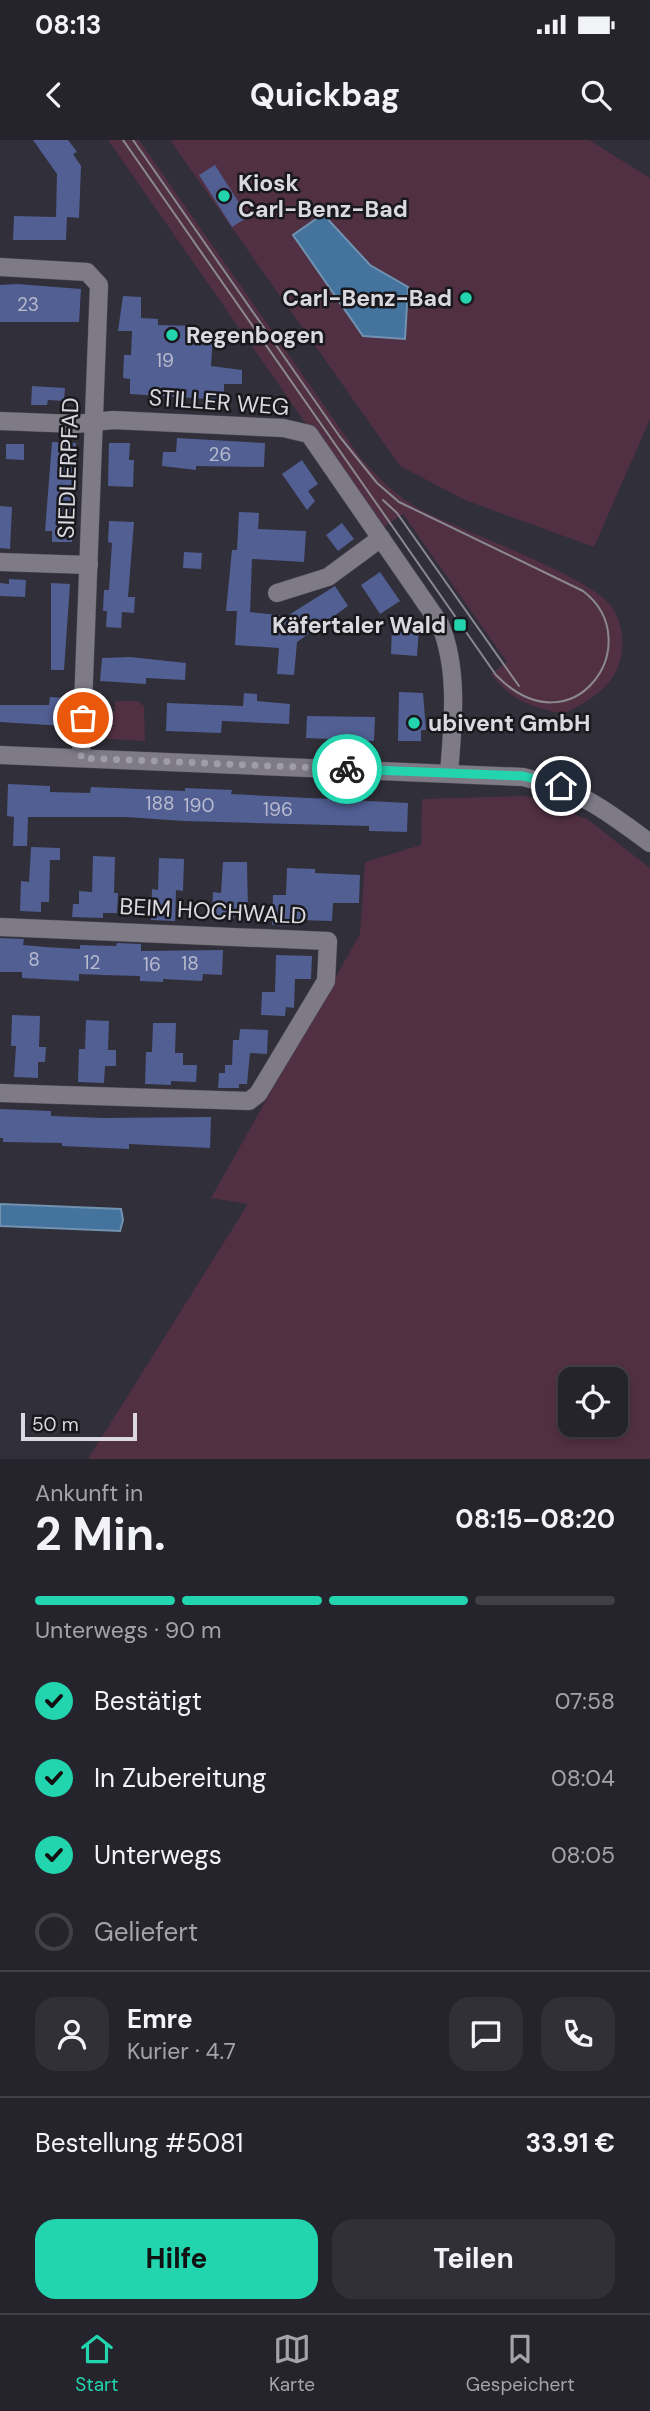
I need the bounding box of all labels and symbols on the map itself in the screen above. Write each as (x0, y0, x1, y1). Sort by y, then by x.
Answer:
place label: Kiosk Carl-Benz-Bad (238, 168, 408, 224)
marker: Kiosk Carl-Benz-Bad (216, 188, 232, 204)
place label: Carl-Benz-Bad (282, 283, 452, 313)
marker: Carl-Benz-Bad (458, 290, 474, 306)
house number: 23 (17, 292, 39, 317)
place label: Regenbogen (186, 320, 324, 350)
marker: Regenbogen (164, 327, 180, 343)
house number: 19 (156, 348, 174, 373)
street label: STILLER WEG (148, 382, 290, 422)
street label: SIEDLERPFAD (51, 397, 85, 539)
house number: 26 (209, 442, 231, 467)
place label: Käfertaler Wald (272, 610, 446, 640)
marker: Käfertaler Wald (452, 617, 468, 633)
pin (53, 688, 113, 748)
place label: ubivent GmbH (428, 708, 590, 738)
marker: ubivent GmbH (406, 715, 422, 731)
courier (312, 734, 382, 804)
pin (531, 756, 591, 816)
house number: 188 (145, 791, 175, 816)
house number: 190 (184, 793, 214, 818)
house number: 196 (263, 797, 293, 822)
street label: BEIM HOCHWALD (119, 891, 307, 931)
house number: 8 (28, 947, 40, 972)
house number: 12 (84, 950, 100, 975)
house number: 18 (181, 951, 199, 976)
house number: 16 (143, 952, 161, 977)
scale bar (21, 1410, 136, 1442)

